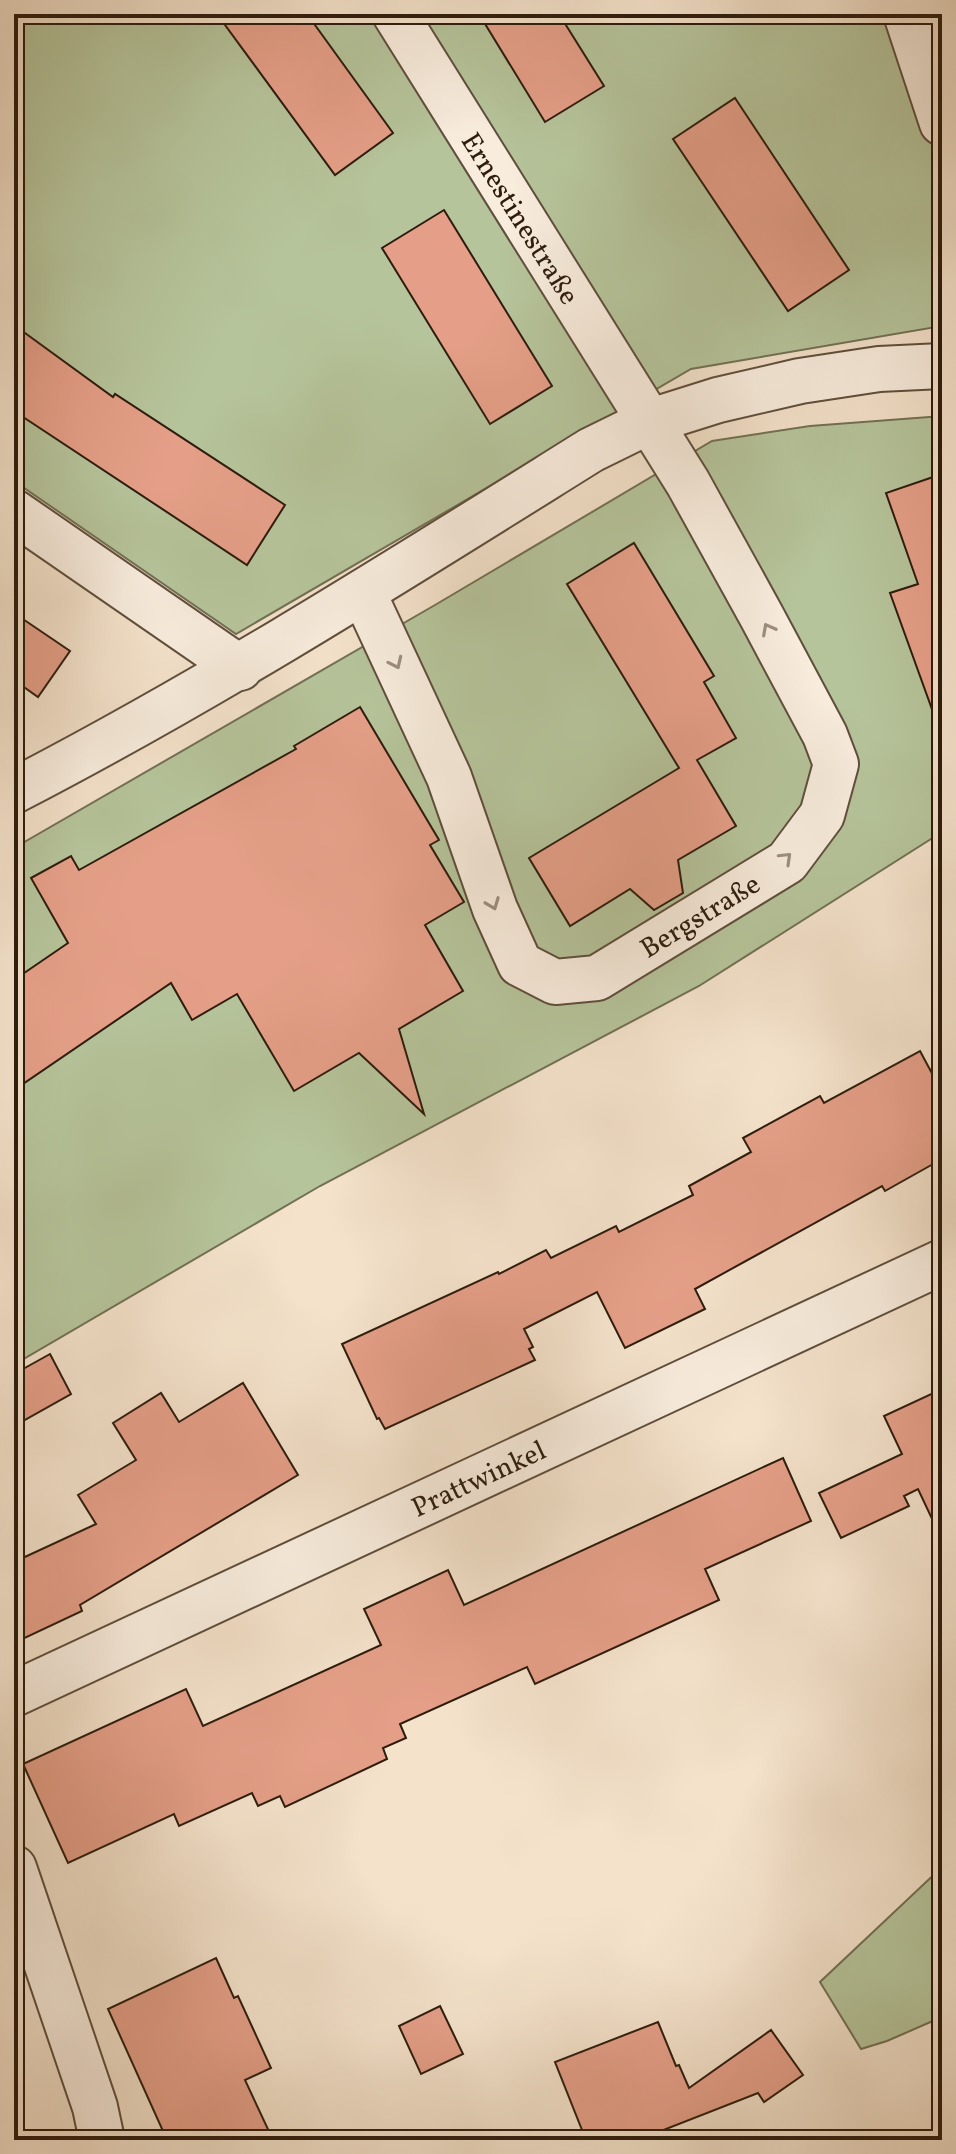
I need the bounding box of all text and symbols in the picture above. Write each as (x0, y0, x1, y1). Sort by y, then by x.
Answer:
street label: Ernestinestraße (450, 126, 587, 313)
one-way arrow (763, 623, 778, 638)
one-way arrow (386, 655, 402, 669)
one-way arrow (777, 853, 791, 868)
street label: Bergstraße (633, 866, 768, 969)
one-way arrow (483, 896, 500, 910)
street label: Prattwinkel (406, 1432, 553, 1528)

